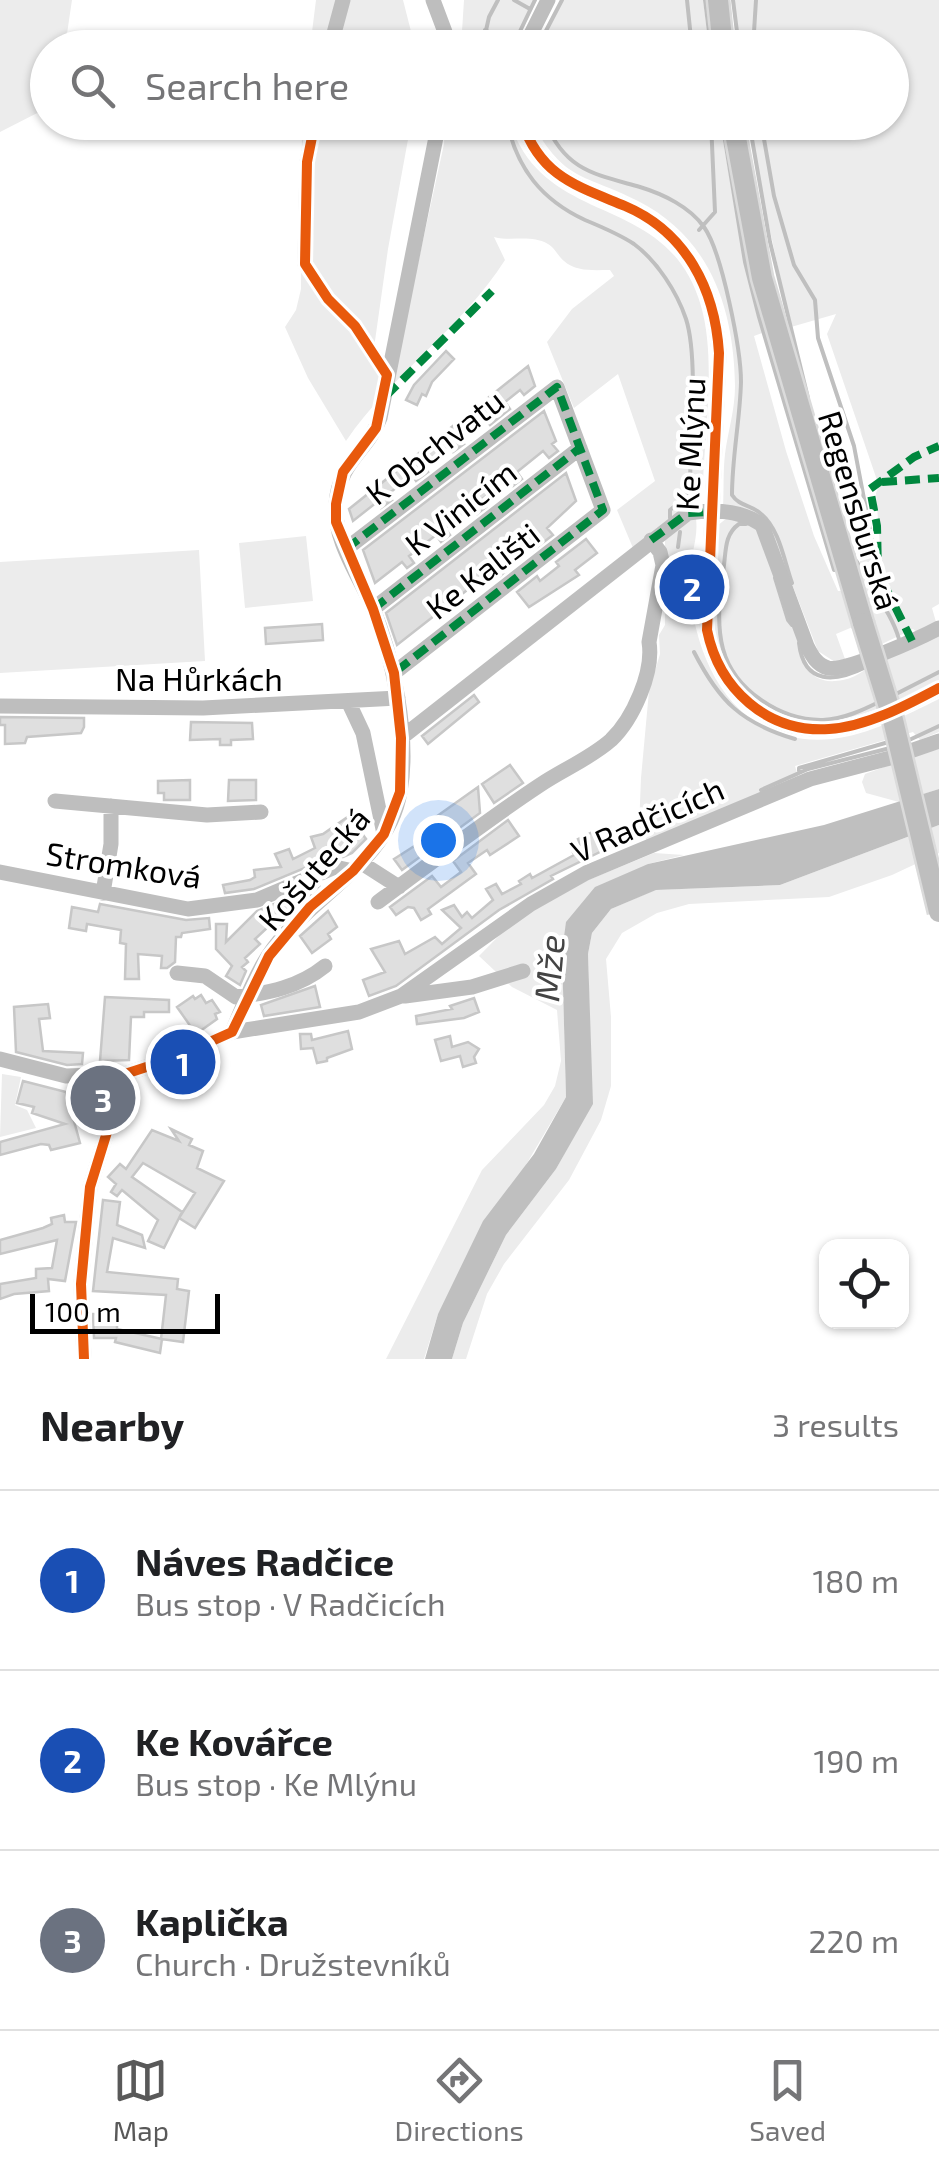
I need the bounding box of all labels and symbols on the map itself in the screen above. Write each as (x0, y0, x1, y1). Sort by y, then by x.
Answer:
street label: Ke Mlýnu (667, 376, 711, 512)
street label: K Obchvatu (358, 380, 510, 512)
street label: Regensburská (812, 406, 908, 614)
street label: K Vinicím (397, 452, 523, 562)
street label: Ke Kališti (418, 514, 546, 626)
pin: 2 (660, 550, 724, 624)
street label: Na Hůrkách (115, 659, 283, 697)
street label: V Radčicích (565, 768, 729, 870)
street label: Košutecká (249, 799, 377, 937)
your location (413, 815, 464, 866)
street label: Stromková (44, 833, 204, 895)
water label: Mže (524, 933, 572, 1003)
pin: 1 (150, 1024, 216, 1100)
pin: 3 (70, 1060, 136, 1136)
scale bar (30, 1289, 220, 1334)

